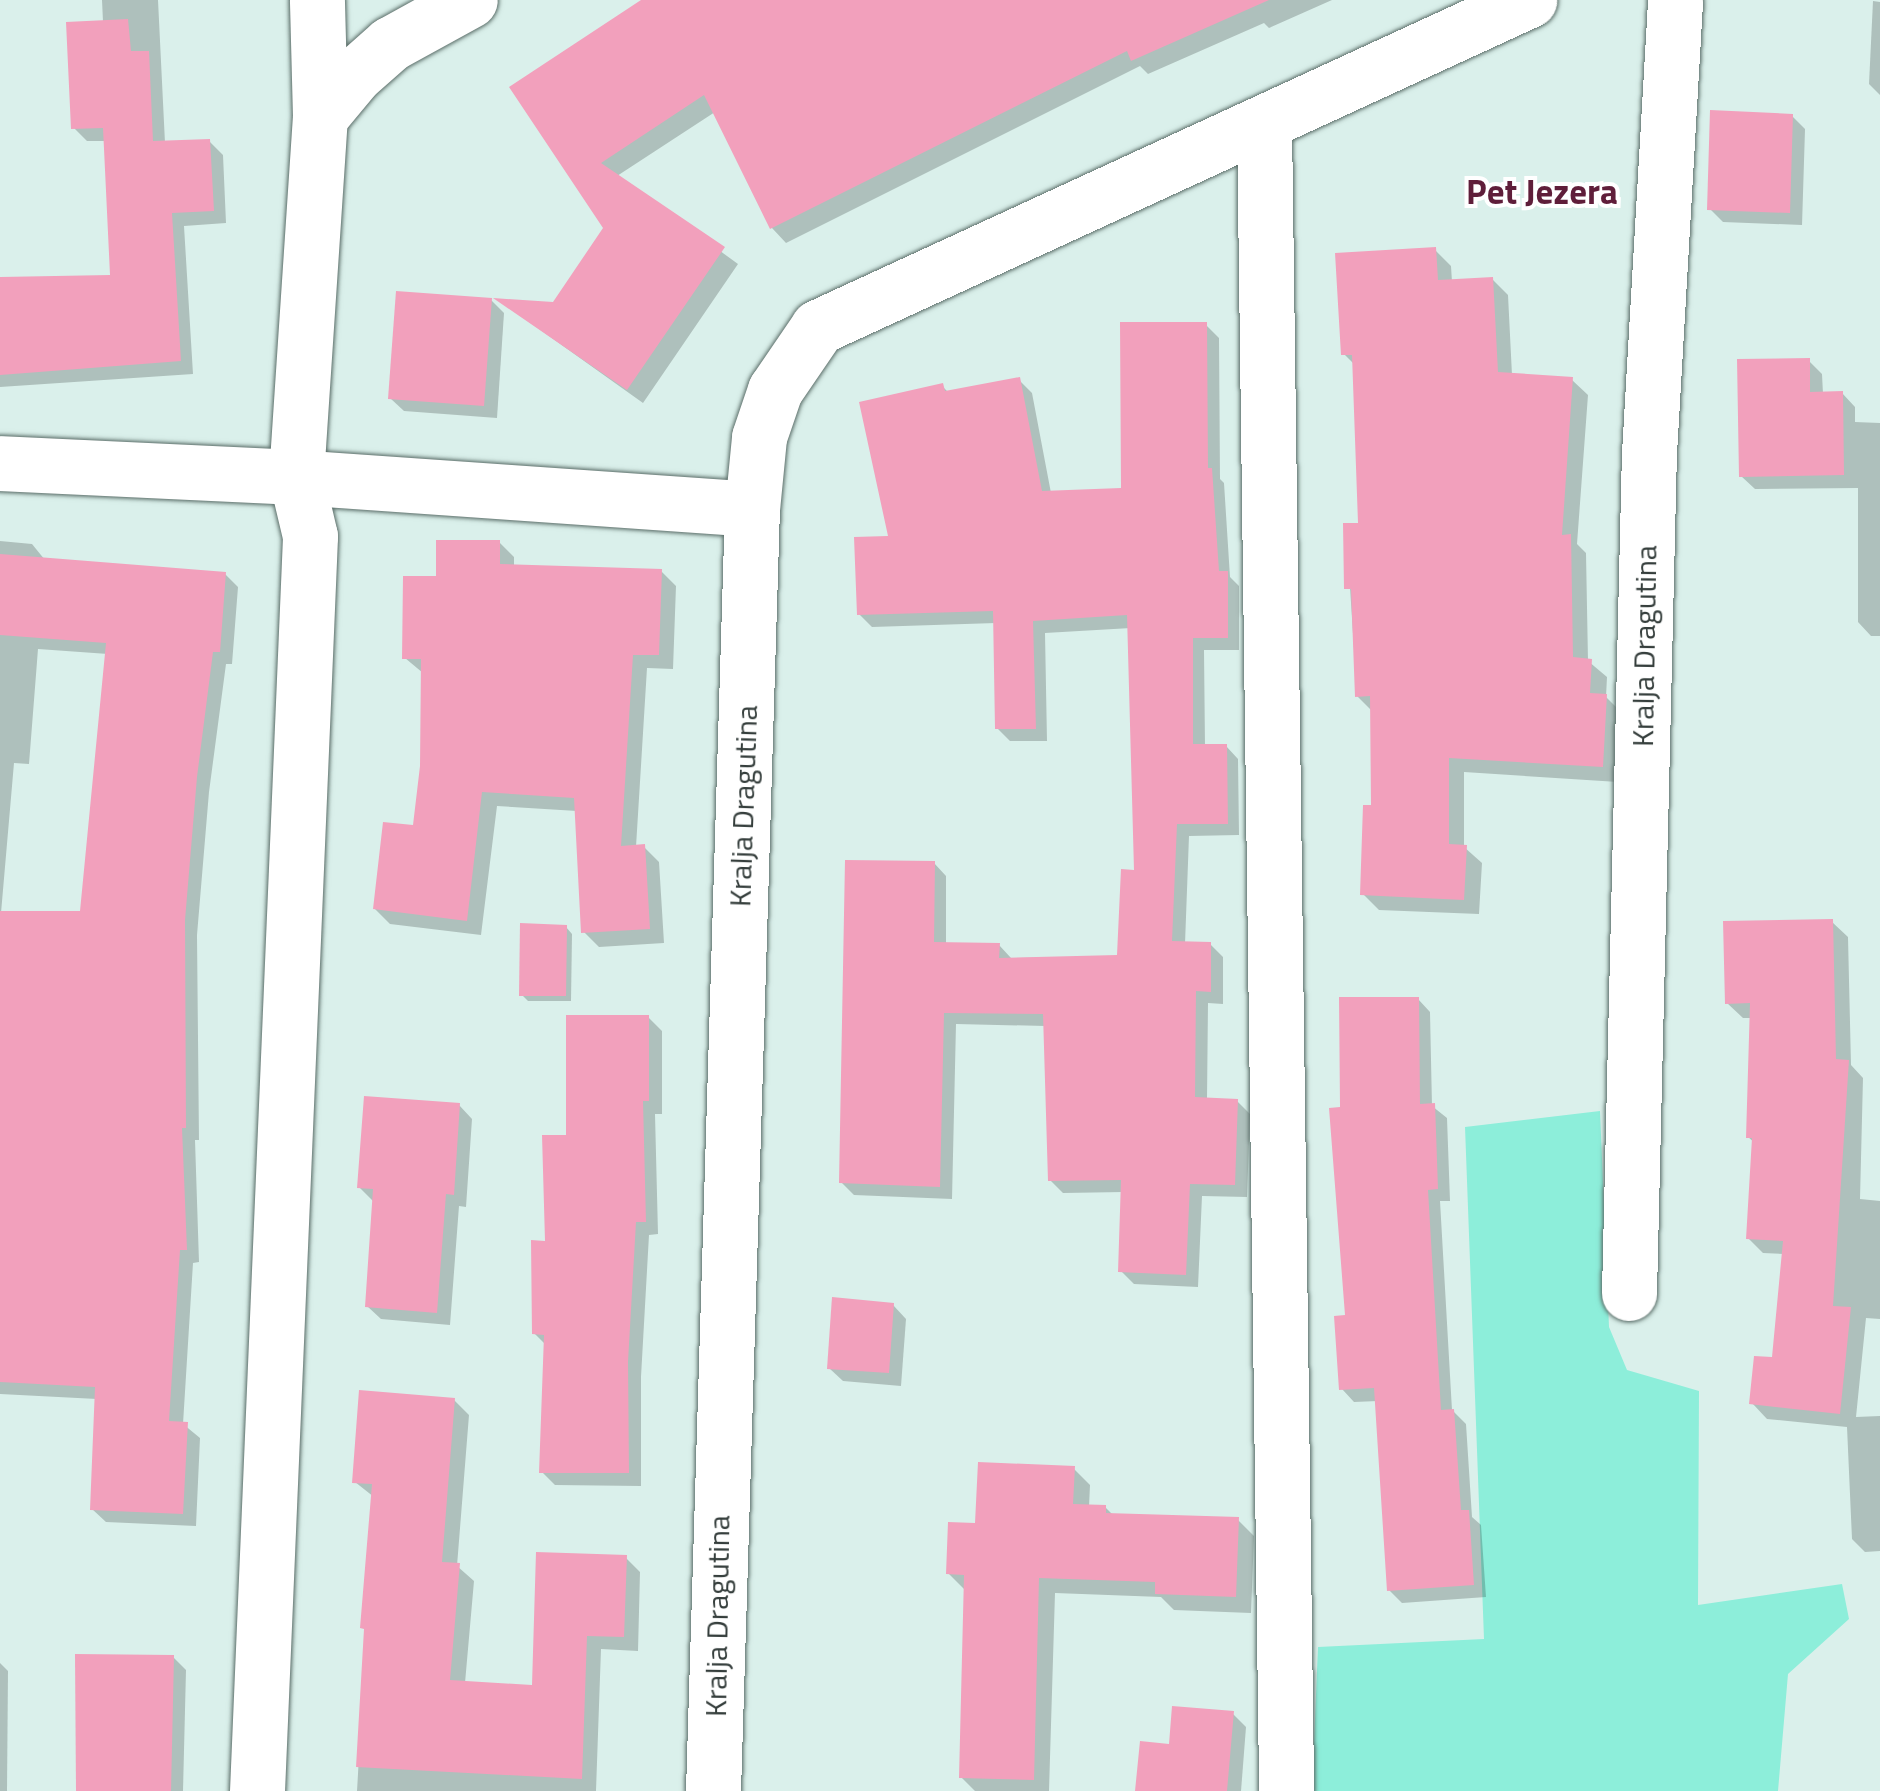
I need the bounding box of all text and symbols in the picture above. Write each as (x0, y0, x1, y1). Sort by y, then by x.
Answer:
district label: Pet Jezera (1466, 170, 1618, 212)
street label: Kralja Dragutina (1624, 545, 1664, 747)
street label: Kralja Dragutina (721, 704, 765, 908)
street label: Kralja Dragutina (697, 1515, 737, 1717)

